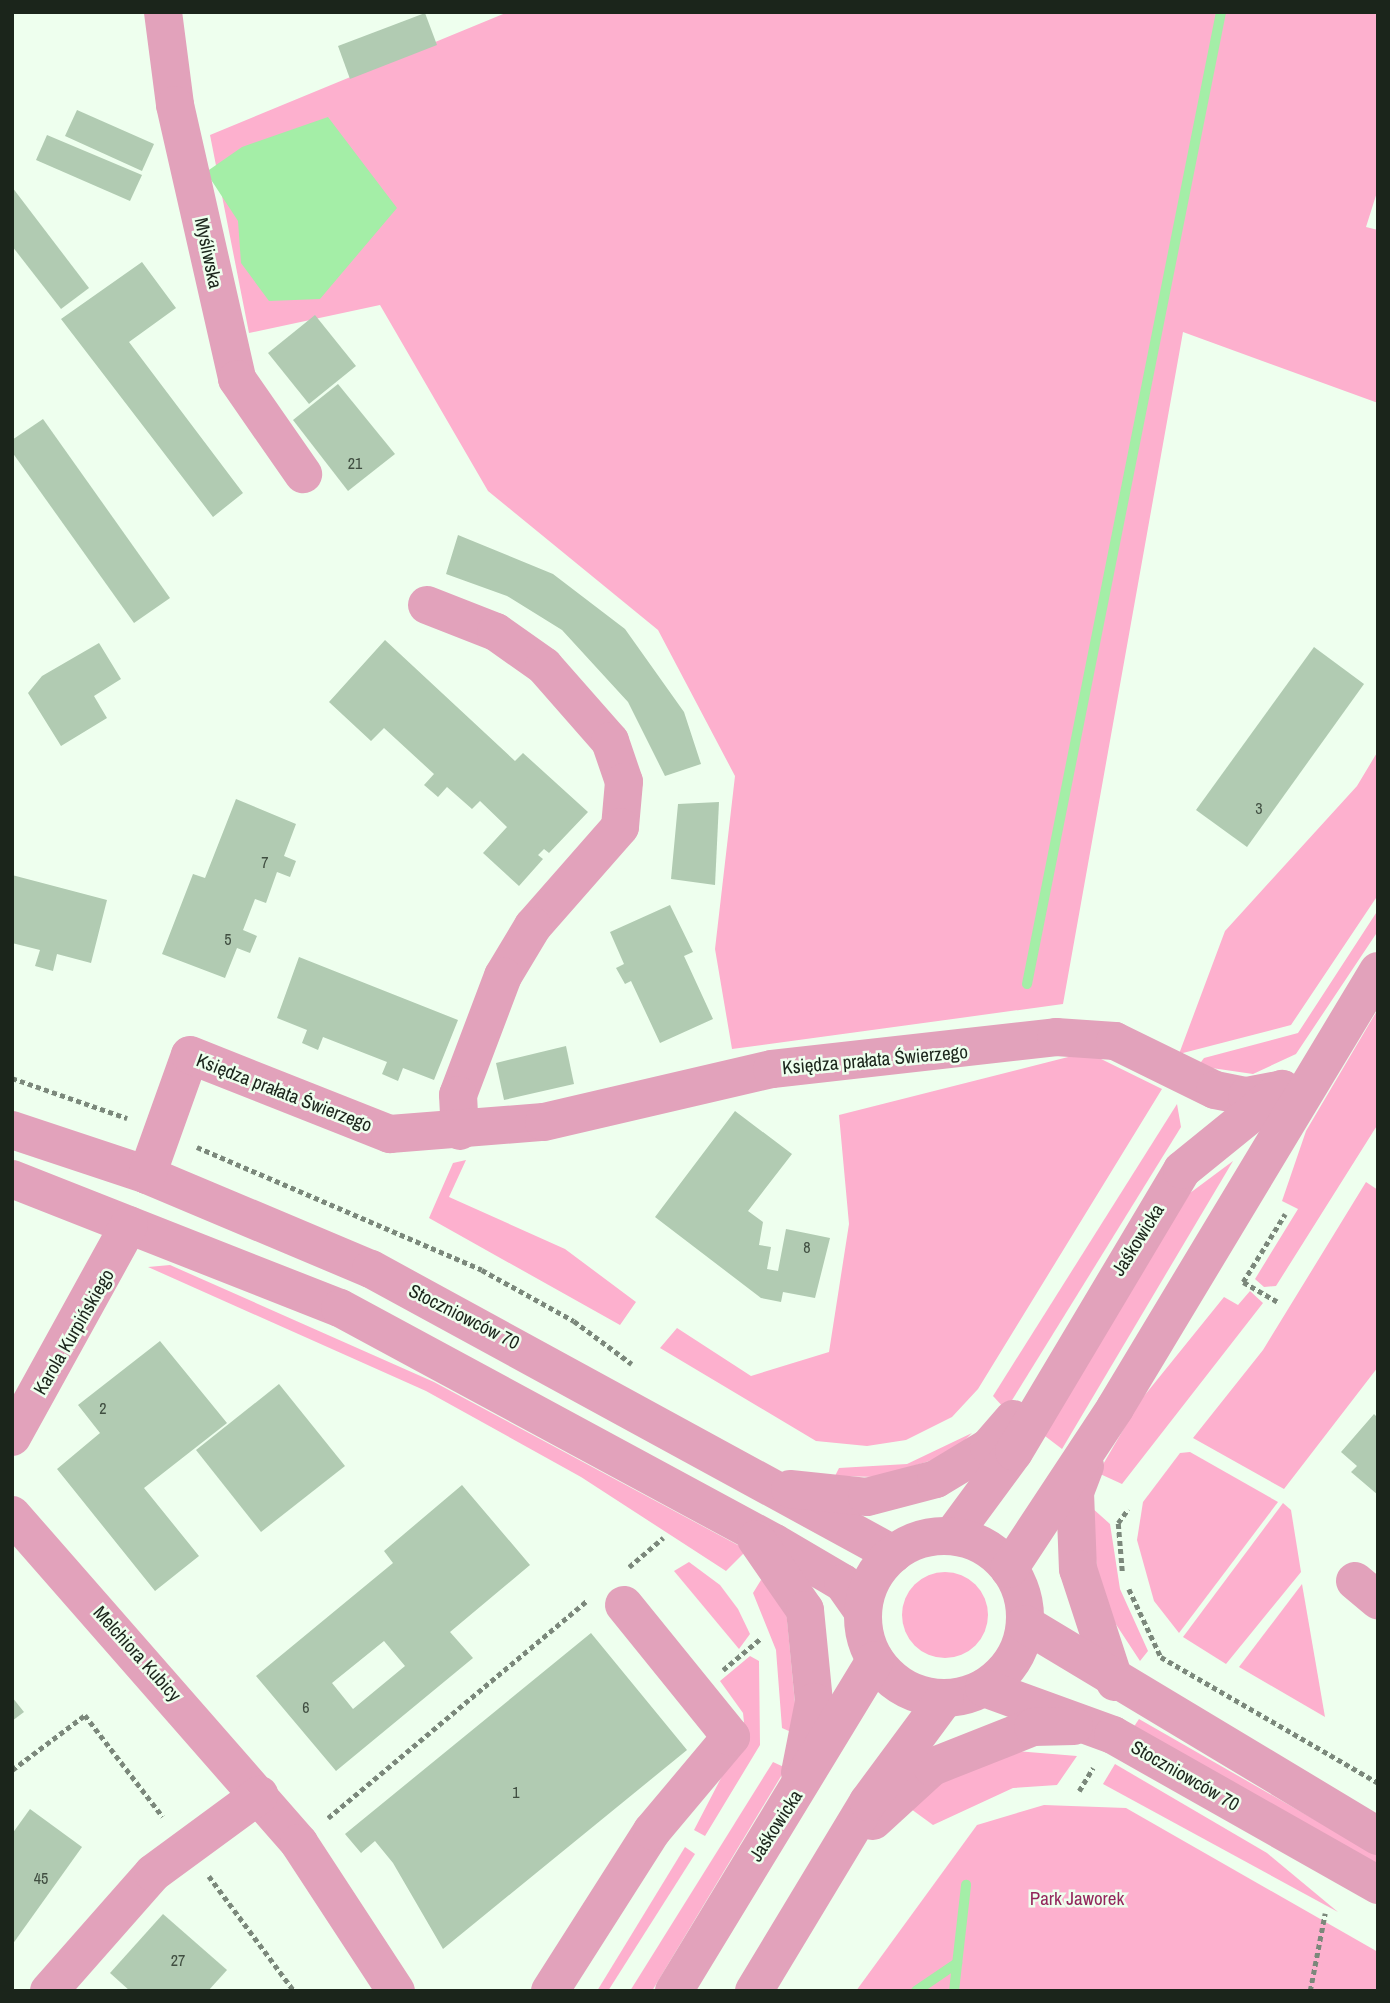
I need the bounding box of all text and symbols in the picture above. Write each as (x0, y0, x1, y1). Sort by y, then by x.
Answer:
street label: Myśliwska (189, 215, 227, 291)
house number: 21 (348, 453, 362, 473)
house number: 3 (1255, 798, 1263, 818)
house number: 7 (261, 852, 269, 872)
house number: 5 (224, 929, 232, 949)
street label: Księdza prałata Świerzego (781, 1041, 969, 1079)
street label: Księdza prałata Świerzego (193, 1049, 375, 1137)
street label: Jaśkowicka (1107, 1200, 1169, 1280)
house number: 8 (803, 1237, 811, 1257)
street label: Karola Kurpińskiego (29, 1265, 119, 1399)
street label: Stoczniowców 70 (405, 1279, 523, 1355)
house number: 2 (99, 1398, 107, 1418)
street label: Melchiora Kubicy (88, 1602, 186, 1706)
house number: 6 (302, 1697, 310, 1717)
street label: Stoczniowców 70 (1127, 1736, 1243, 1816)
house number: 1 (512, 1782, 520, 1802)
street label: Jaśkowicka (745, 1786, 807, 1866)
house number: 45 (34, 1868, 48, 1888)
park label: Park Jaworek (1030, 1888, 1124, 1910)
house number: 27 (171, 1950, 185, 1970)

